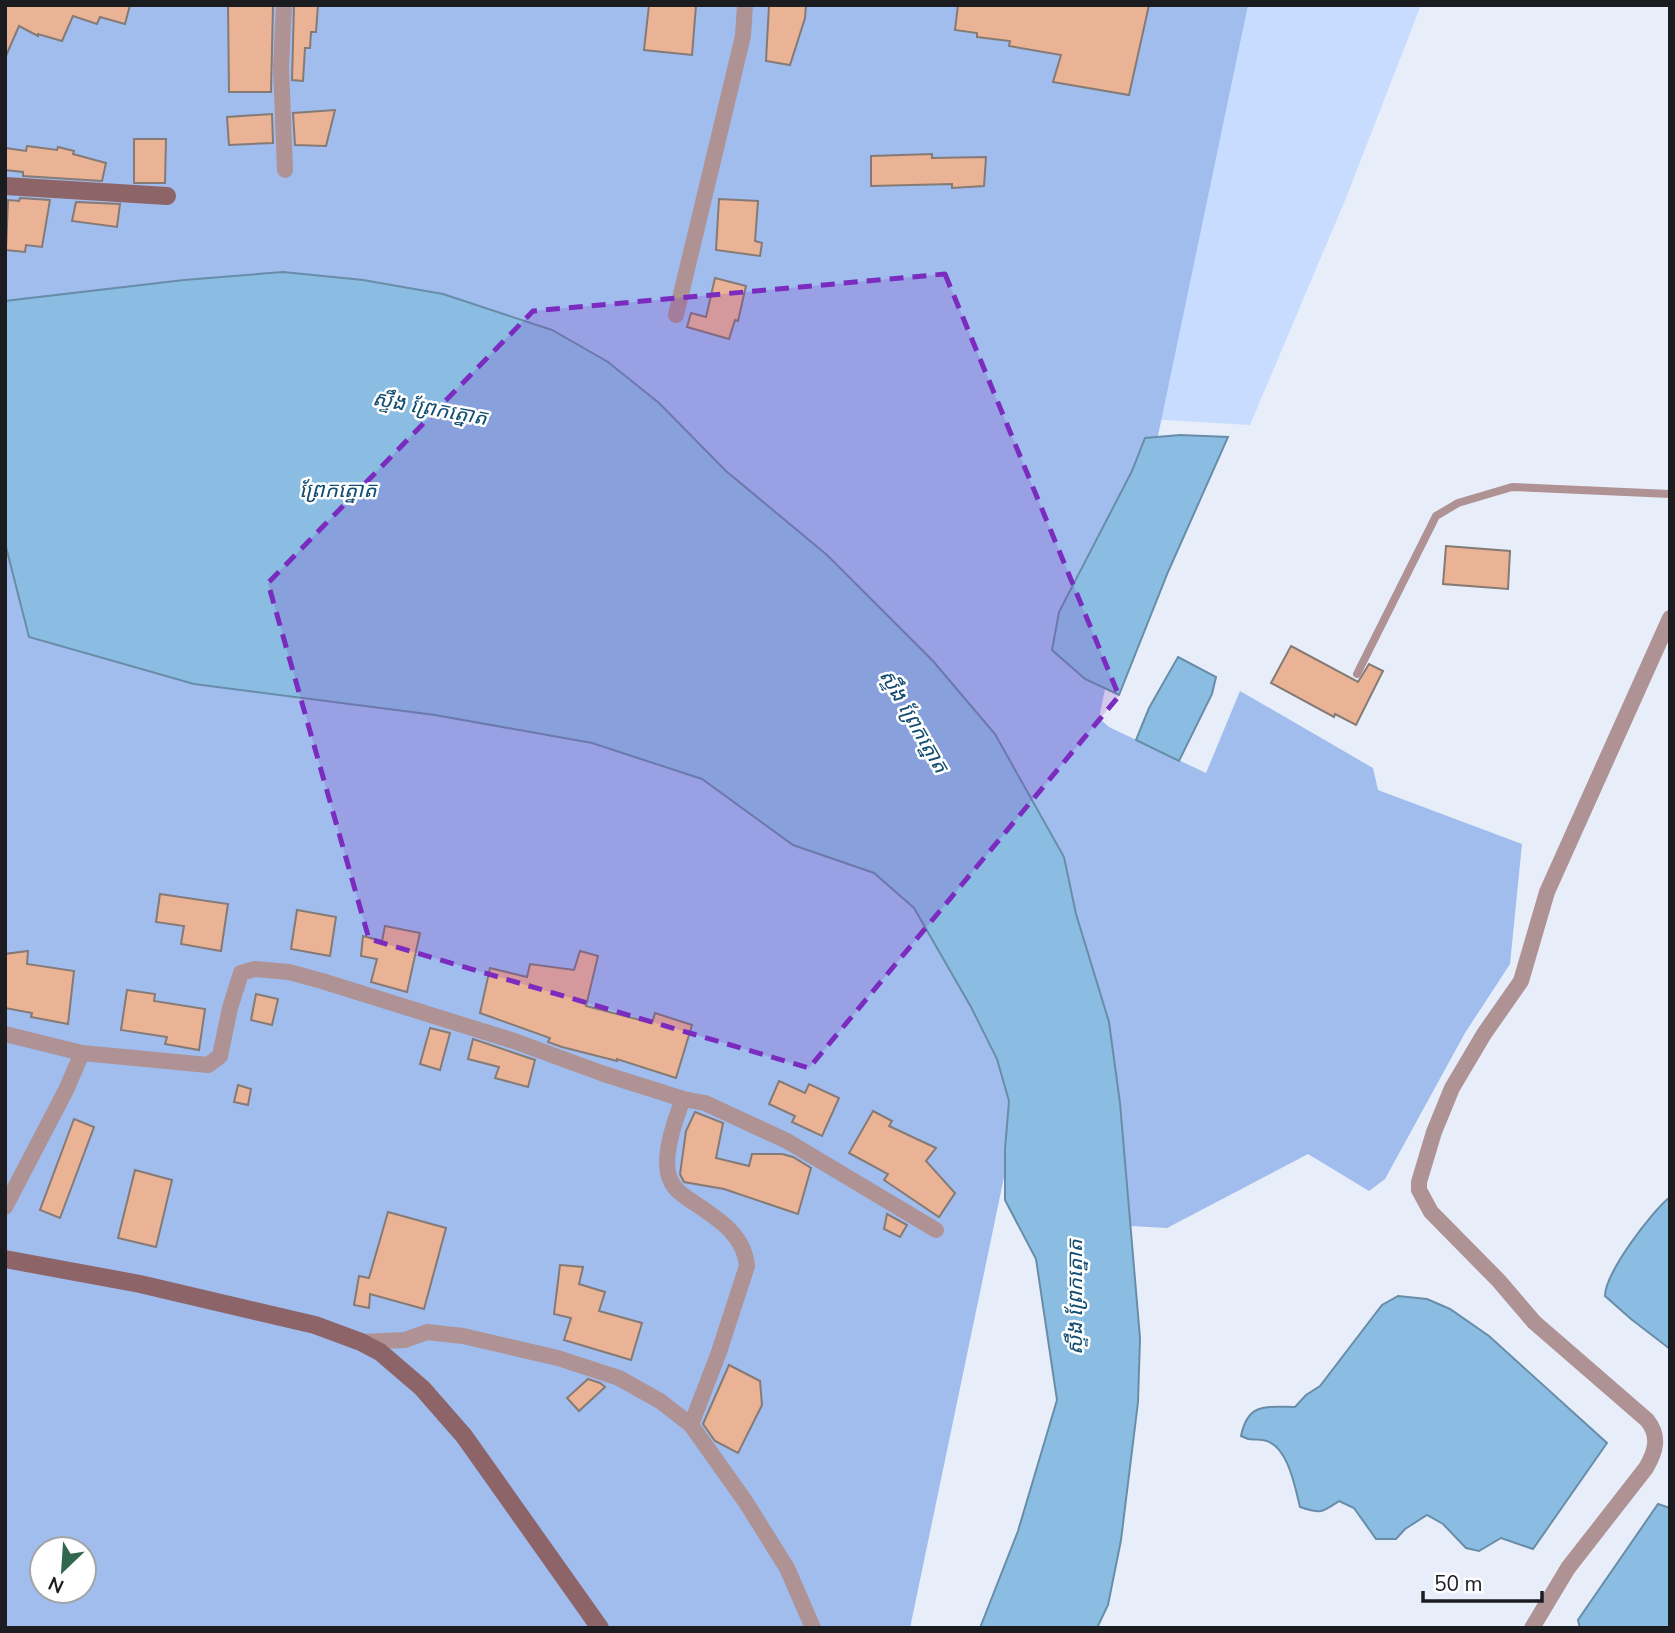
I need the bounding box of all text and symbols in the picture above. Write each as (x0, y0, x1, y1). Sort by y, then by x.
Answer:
water label: ស្ទឹង ព្រែកត្នោត (371, 384, 491, 432)
water label: ព្រែកត្នោត (299, 476, 378, 504)
water label: ស្ទឹង ព្រែកត្នោត (873, 664, 956, 780)
water label: ស្ទឹង ព្រែកត្នោត (1061, 1237, 1089, 1355)
north arrow (28, 1535, 98, 1605)
scale bar (1423, 1560, 1542, 1604)
text: N (44, 1570, 68, 1599)
text: 50 m (1434, 1570, 1483, 1598)

